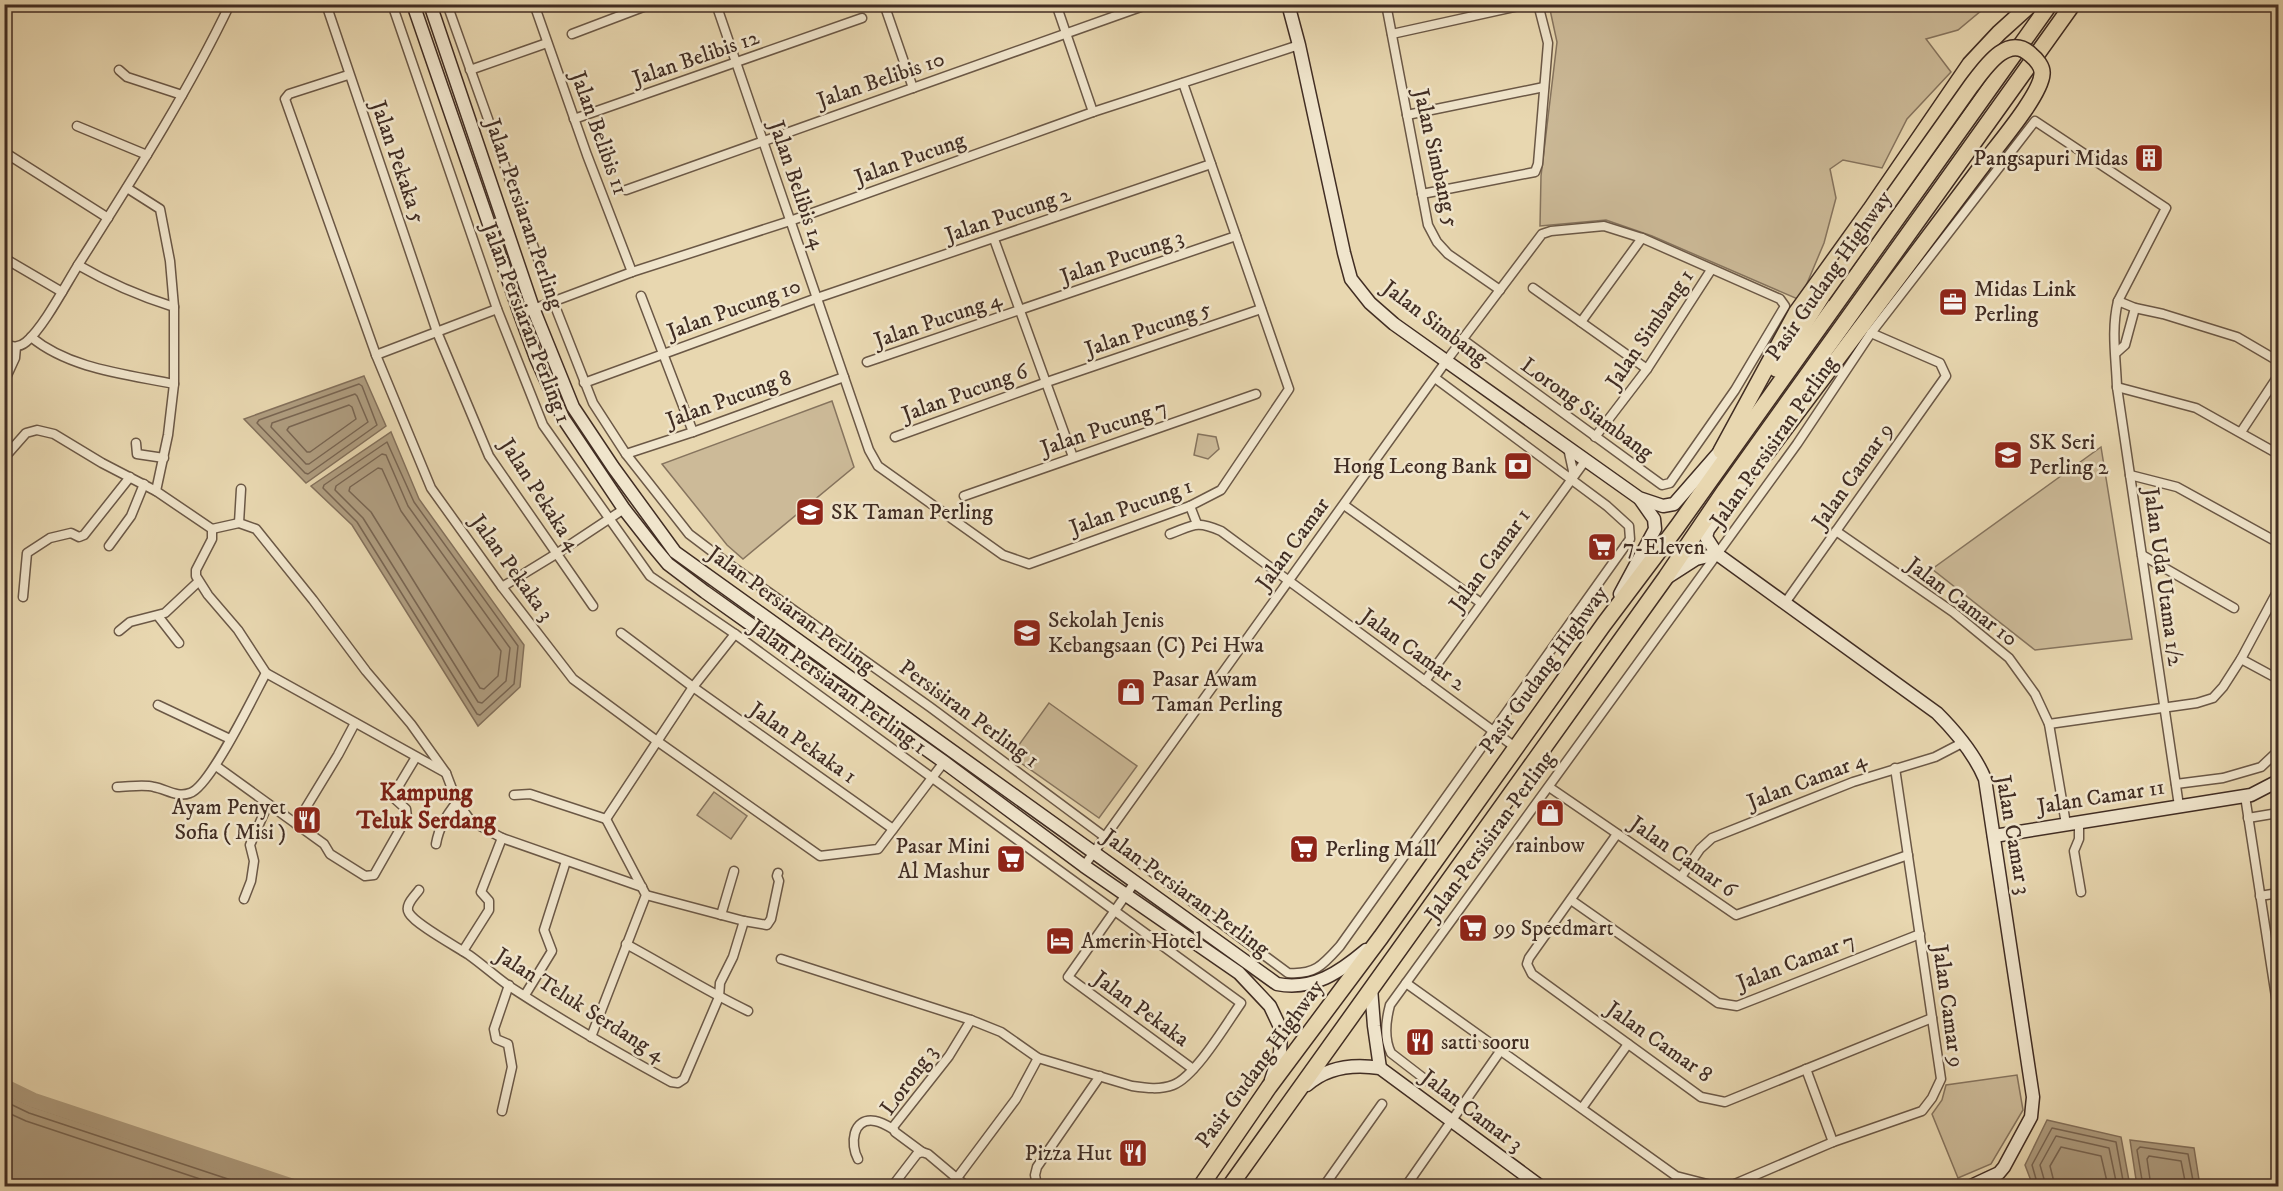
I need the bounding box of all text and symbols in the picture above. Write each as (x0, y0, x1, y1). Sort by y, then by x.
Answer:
street label: Jalan Belibis 12 (627, 24, 763, 93)
street label: Jalan Belibis 10 (812, 46, 948, 115)
street label: Jalan Belibis 11 (564, 66, 634, 198)
street label: Jalan Simbang 5 (1407, 84, 1465, 230)
street label: Jalan Pekaka 5 (364, 95, 432, 227)
street label: Jalan Persiaran Perling (478, 113, 569, 313)
street label: Jalan Belibis 14 (762, 115, 832, 254)
street label: Jalan Pucung (849, 126, 969, 192)
building icon: Pangsapuri Midas (2133, 142, 2165, 174)
place label: Pangsapuri Midas (1973, 145, 2128, 172)
street label: Jalan Pucung 2 (940, 181, 1075, 250)
street label: Pasir Gudang Highway (1760, 185, 1898, 366)
street label: Jalan Persiaran Perling 1 (475, 217, 577, 427)
street label: Jalan Pucung 3 (1055, 223, 1187, 291)
street label: Jalan Simbang 1 (1599, 264, 1700, 395)
street label: Jalan Pucung 10 (662, 272, 804, 346)
street label: Jalan Simbang (1375, 273, 1493, 372)
place label: Midas Link Perling (1974, 276, 2076, 328)
street label: Jalan Pucung 4 (869, 285, 1006, 355)
office icon: Midas Link Perling (1937, 286, 1969, 318)
street label: Jalan Pucung 5 (1080, 295, 1214, 364)
street label: Jalan Persisiran Perling (1703, 351, 1844, 535)
street label: Lorong Siambang (1515, 352, 1659, 466)
street label: Jalan Pucung 6 (897, 357, 1033, 429)
street label: Jalan Pucung 8 (661, 364, 795, 435)
street label: Jalan Pucung 7 (1035, 394, 1171, 463)
street label: Jalan Camar 9 (1805, 418, 1899, 536)
place label: SK Seri Perling 2 (2029, 429, 2109, 481)
street label: Jalan Pekaka 4 (492, 432, 587, 558)
school or university icon: SK Seri Perling 2 (1992, 439, 2024, 471)
bank icon: Hong Leong Bank (1502, 450, 1534, 482)
place label: Hong Leong Bank (1333, 453, 1497, 480)
street label: Jalan Pucung 1 (1064, 472, 1196, 542)
street label: Jalan Uda Utama 1/2 (2137, 484, 2189, 668)
street label: Jalan Camar (1249, 492, 1336, 597)
school or university icon: SK Taman Perling (794, 496, 826, 528)
place label: SK Taman Perling (831, 499, 993, 526)
street label: Jalan Camar 1 (1442, 503, 1536, 618)
street label: Jalan Pekaka 3 (463, 508, 560, 626)
supermarket icon: 7-Eleven (1586, 531, 1618, 563)
place label: 7-Eleven (1623, 534, 1705, 561)
street label: Jalan Persiaran Perling (701, 539, 880, 680)
street label: Jalan Camar 10 (1899, 550, 2023, 653)
street label: Pasir Gudang Highway (1474, 580, 1614, 759)
street label: Jalan Camar 2 (1354, 602, 1471, 697)
place label: Sekolah Jenis Kebangsaan (C) Pei Hwa (1048, 607, 1265, 659)
street label: Jalan Persiaran Perling 1 (742, 612, 932, 760)
school or university icon: Sekolah Jenis Kebangsaan (C) Pei Hwa (1011, 617, 1043, 649)
street label: Persisiran Perling 1 (894, 654, 1044, 774)
place label: Pasar Awam Taman Perling (1152, 666, 1283, 718)
shop icon: Pasar Awam Taman Perling (1115, 676, 1147, 708)
street label: Jalan Pekaka 1 (743, 695, 862, 790)
street label: Jalan Camar 4 (1742, 745, 1872, 817)
street label: Jalan Persisiran Perling (1418, 746, 1561, 928)
street label: Jalan Camar 3 (1989, 771, 2037, 897)
street label: Jalan Camar 11 (2033, 774, 2167, 821)
district label: Kampung Teluk Serdang (355, 778, 497, 836)
place label: Ayam Penyet Sofia ( Misi ) (172, 794, 286, 846)
shop icon: rainbow (1534, 797, 1566, 829)
restaurant icon: Ayam Penyet Sofia ( Misi ) (291, 804, 323, 836)
street label: Jalan Camar 6 (1623, 809, 1743, 905)
street label: Jalan Persiaran Perling (1096, 822, 1275, 963)
place label: rainbow (1515, 832, 1585, 859)
place label: Pasar Mini Al Mashur (895, 833, 991, 885)
supermarket icon: Perling Mall (1288, 833, 1320, 865)
place label: Perling Mall (1325, 836, 1437, 863)
supermarket icon: Pasar Mini Al Mashur (995, 843, 1027, 875)
supermarket icon: 99 Speedmart (1457, 912, 1489, 944)
place label: 99 Speedmart (1493, 915, 1614, 942)
hotel icon: Amerin Hotel (1044, 925, 1076, 957)
street label: Jalan Camar 7 (1731, 927, 1859, 998)
place label: Amerin Hotel (1081, 928, 1203, 955)
street label: Jalan Teluk Serdang 4 (489, 941, 671, 1069)
street label: Jalan Camar 9 (1926, 941, 1970, 1069)
street label: Jalan Pekaka (1086, 964, 1195, 1053)
street label: Pasir Gudang Highway (1190, 974, 1330, 1153)
street label: Jalan Camar 8 (1599, 994, 1717, 1089)
restaurant icon: satti sooru (1404, 1026, 1436, 1058)
place label: satti sooru (1441, 1029, 1530, 1056)
street label: Lorong 3 (874, 1040, 944, 1120)
street label: Jalan Camar 3 (1414, 1063, 1528, 1158)
restaurant icon: Pizza Hut (1117, 1137, 1149, 1169)
place label: Pizza Hut (1025, 1140, 1112, 1167)

